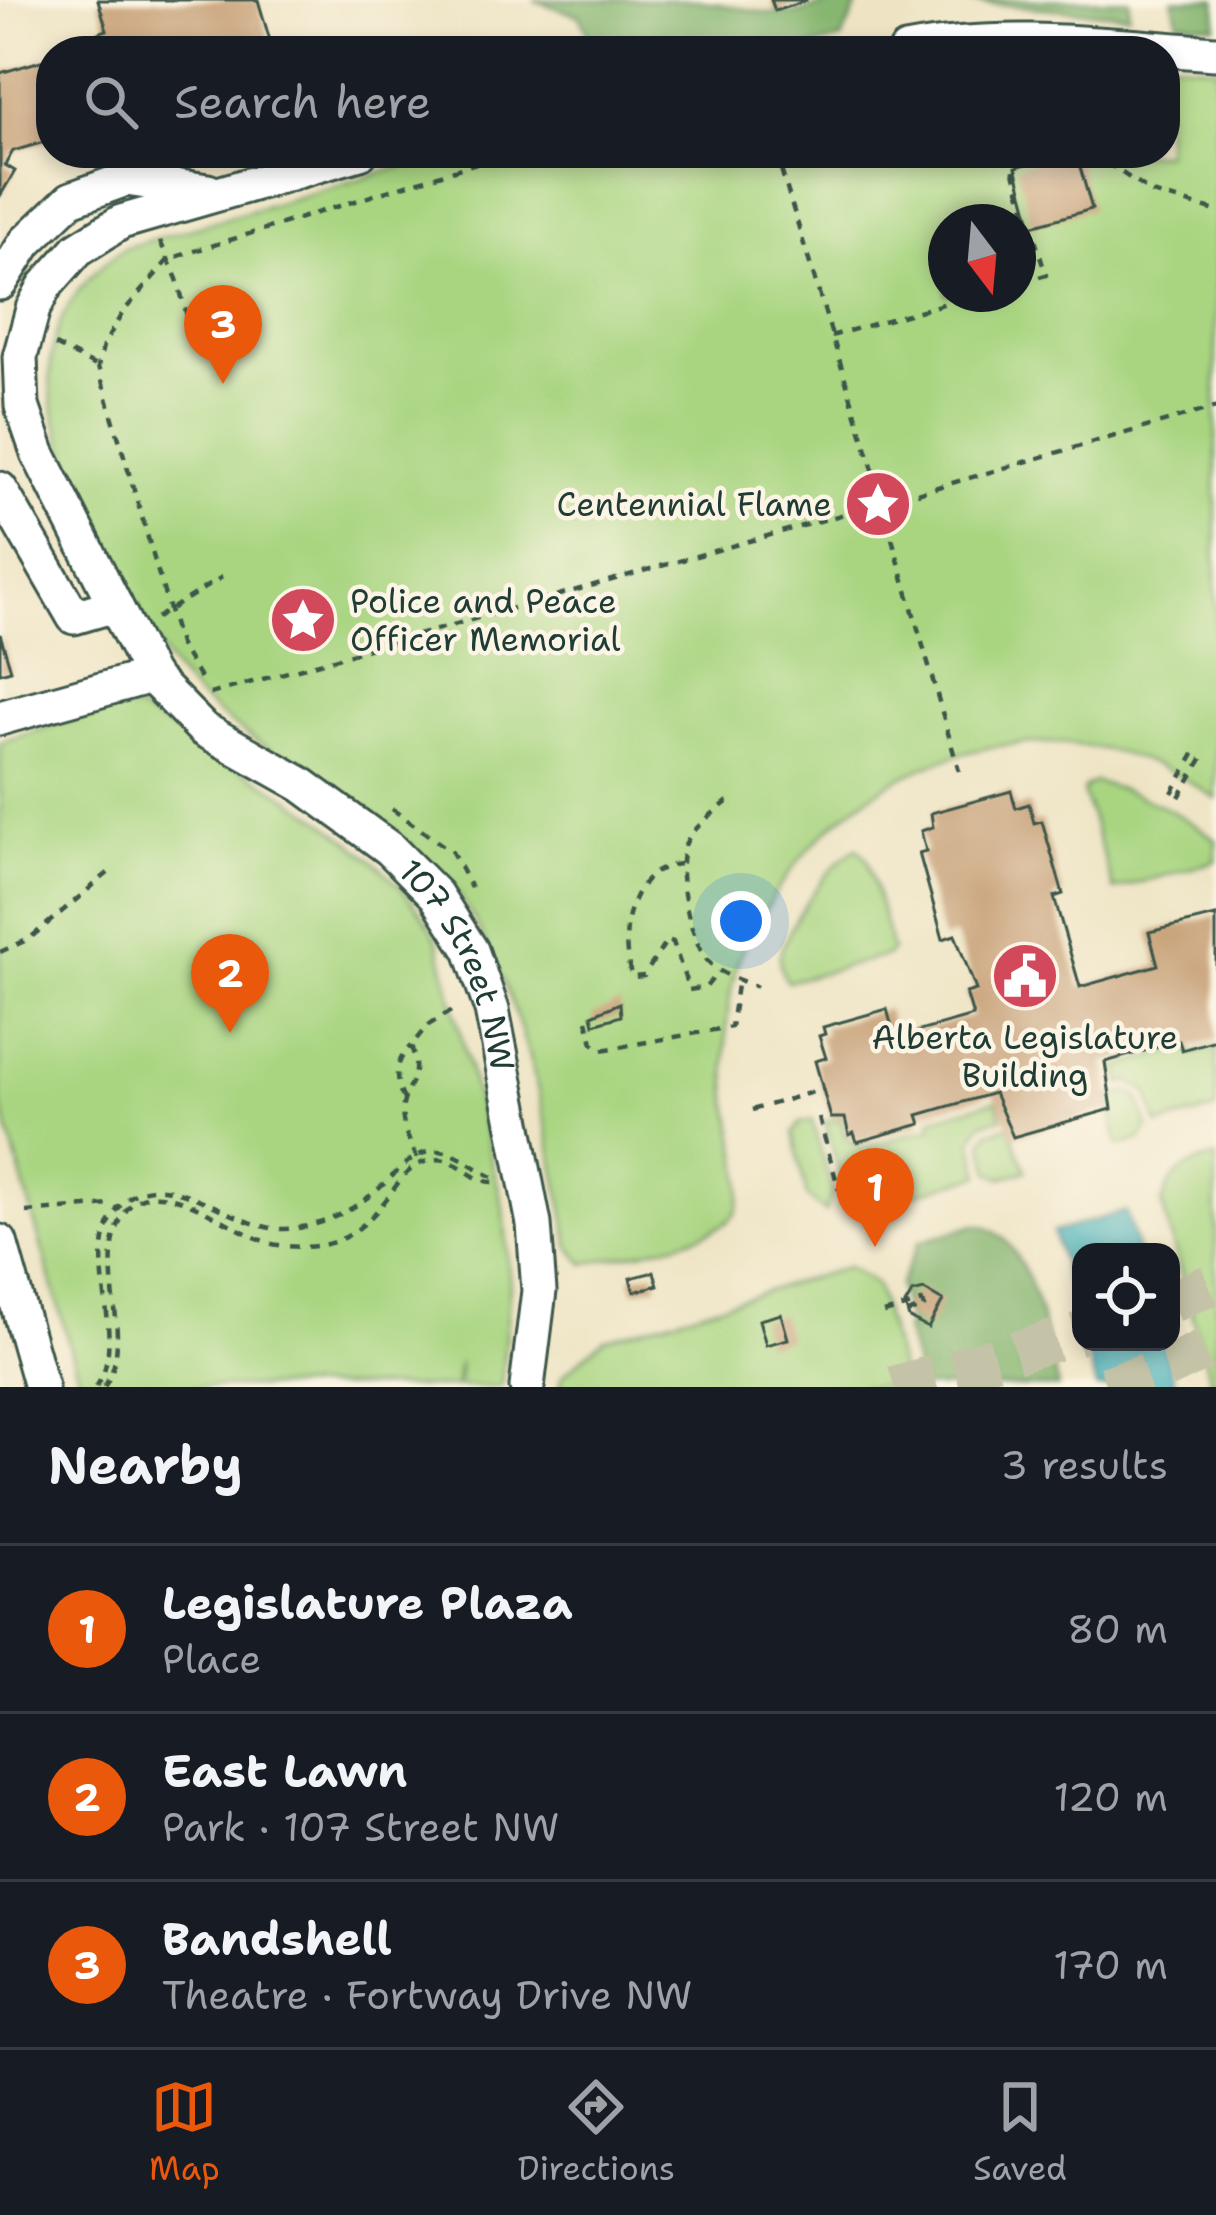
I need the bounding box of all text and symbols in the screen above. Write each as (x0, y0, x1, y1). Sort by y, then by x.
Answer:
search box (36, 36, 1180, 168)
icon: search (78, 69, 144, 135)
text: Search here (174, 72, 431, 132)
north arrow (928, 204, 1036, 312)
pin: 3 (184, 285, 262, 384)
place icon: Centennial Flame (843, 469, 913, 539)
place label: Centennial Flame (557, 482, 832, 527)
place label: Police and Peace Officer Memorial (350, 579, 621, 662)
place icon: Police and Peace Officer Memorial (268, 585, 338, 655)
street label: 107 Street NW (390, 849, 526, 1075)
your location (711, 891, 771, 951)
pin: 2 (191, 934, 269, 1033)
public building icon: Alberta Legislature Building (990, 941, 1060, 1011)
place label: Alberta Legislature Building (872, 1015, 1178, 1098)
pin: 1 (836, 1148, 914, 1247)
map controls (1072, 1243, 1180, 1351)
button: locate (1072, 1243, 1180, 1351)
text: Nearby (48, 1431, 243, 1499)
text: 3 results (1001, 1439, 1168, 1491)
text: Legislature Plaza (162, 1573, 573, 1633)
text: 1 (78, 1603, 96, 1655)
text: 80 m (1067, 1603, 1168, 1655)
text: Place (162, 1633, 261, 1685)
text: East Lawn (162, 1741, 408, 1801)
text: 2 (73, 1771, 101, 1823)
text: 120 m (1053, 1771, 1168, 1823)
text: Park · 107 Street NW (162, 1801, 559, 1853)
text: Bandshell (162, 1909, 392, 1969)
text: 3 (73, 1939, 101, 1991)
text: 170 m (1053, 1939, 1168, 1991)
text: Theatre · Fortway Drive NW (162, 1969, 692, 2021)
tab: Map (149, 2074, 220, 2191)
tab: Directions (518, 2074, 675, 2191)
tab: Saved (973, 2074, 1067, 2191)

